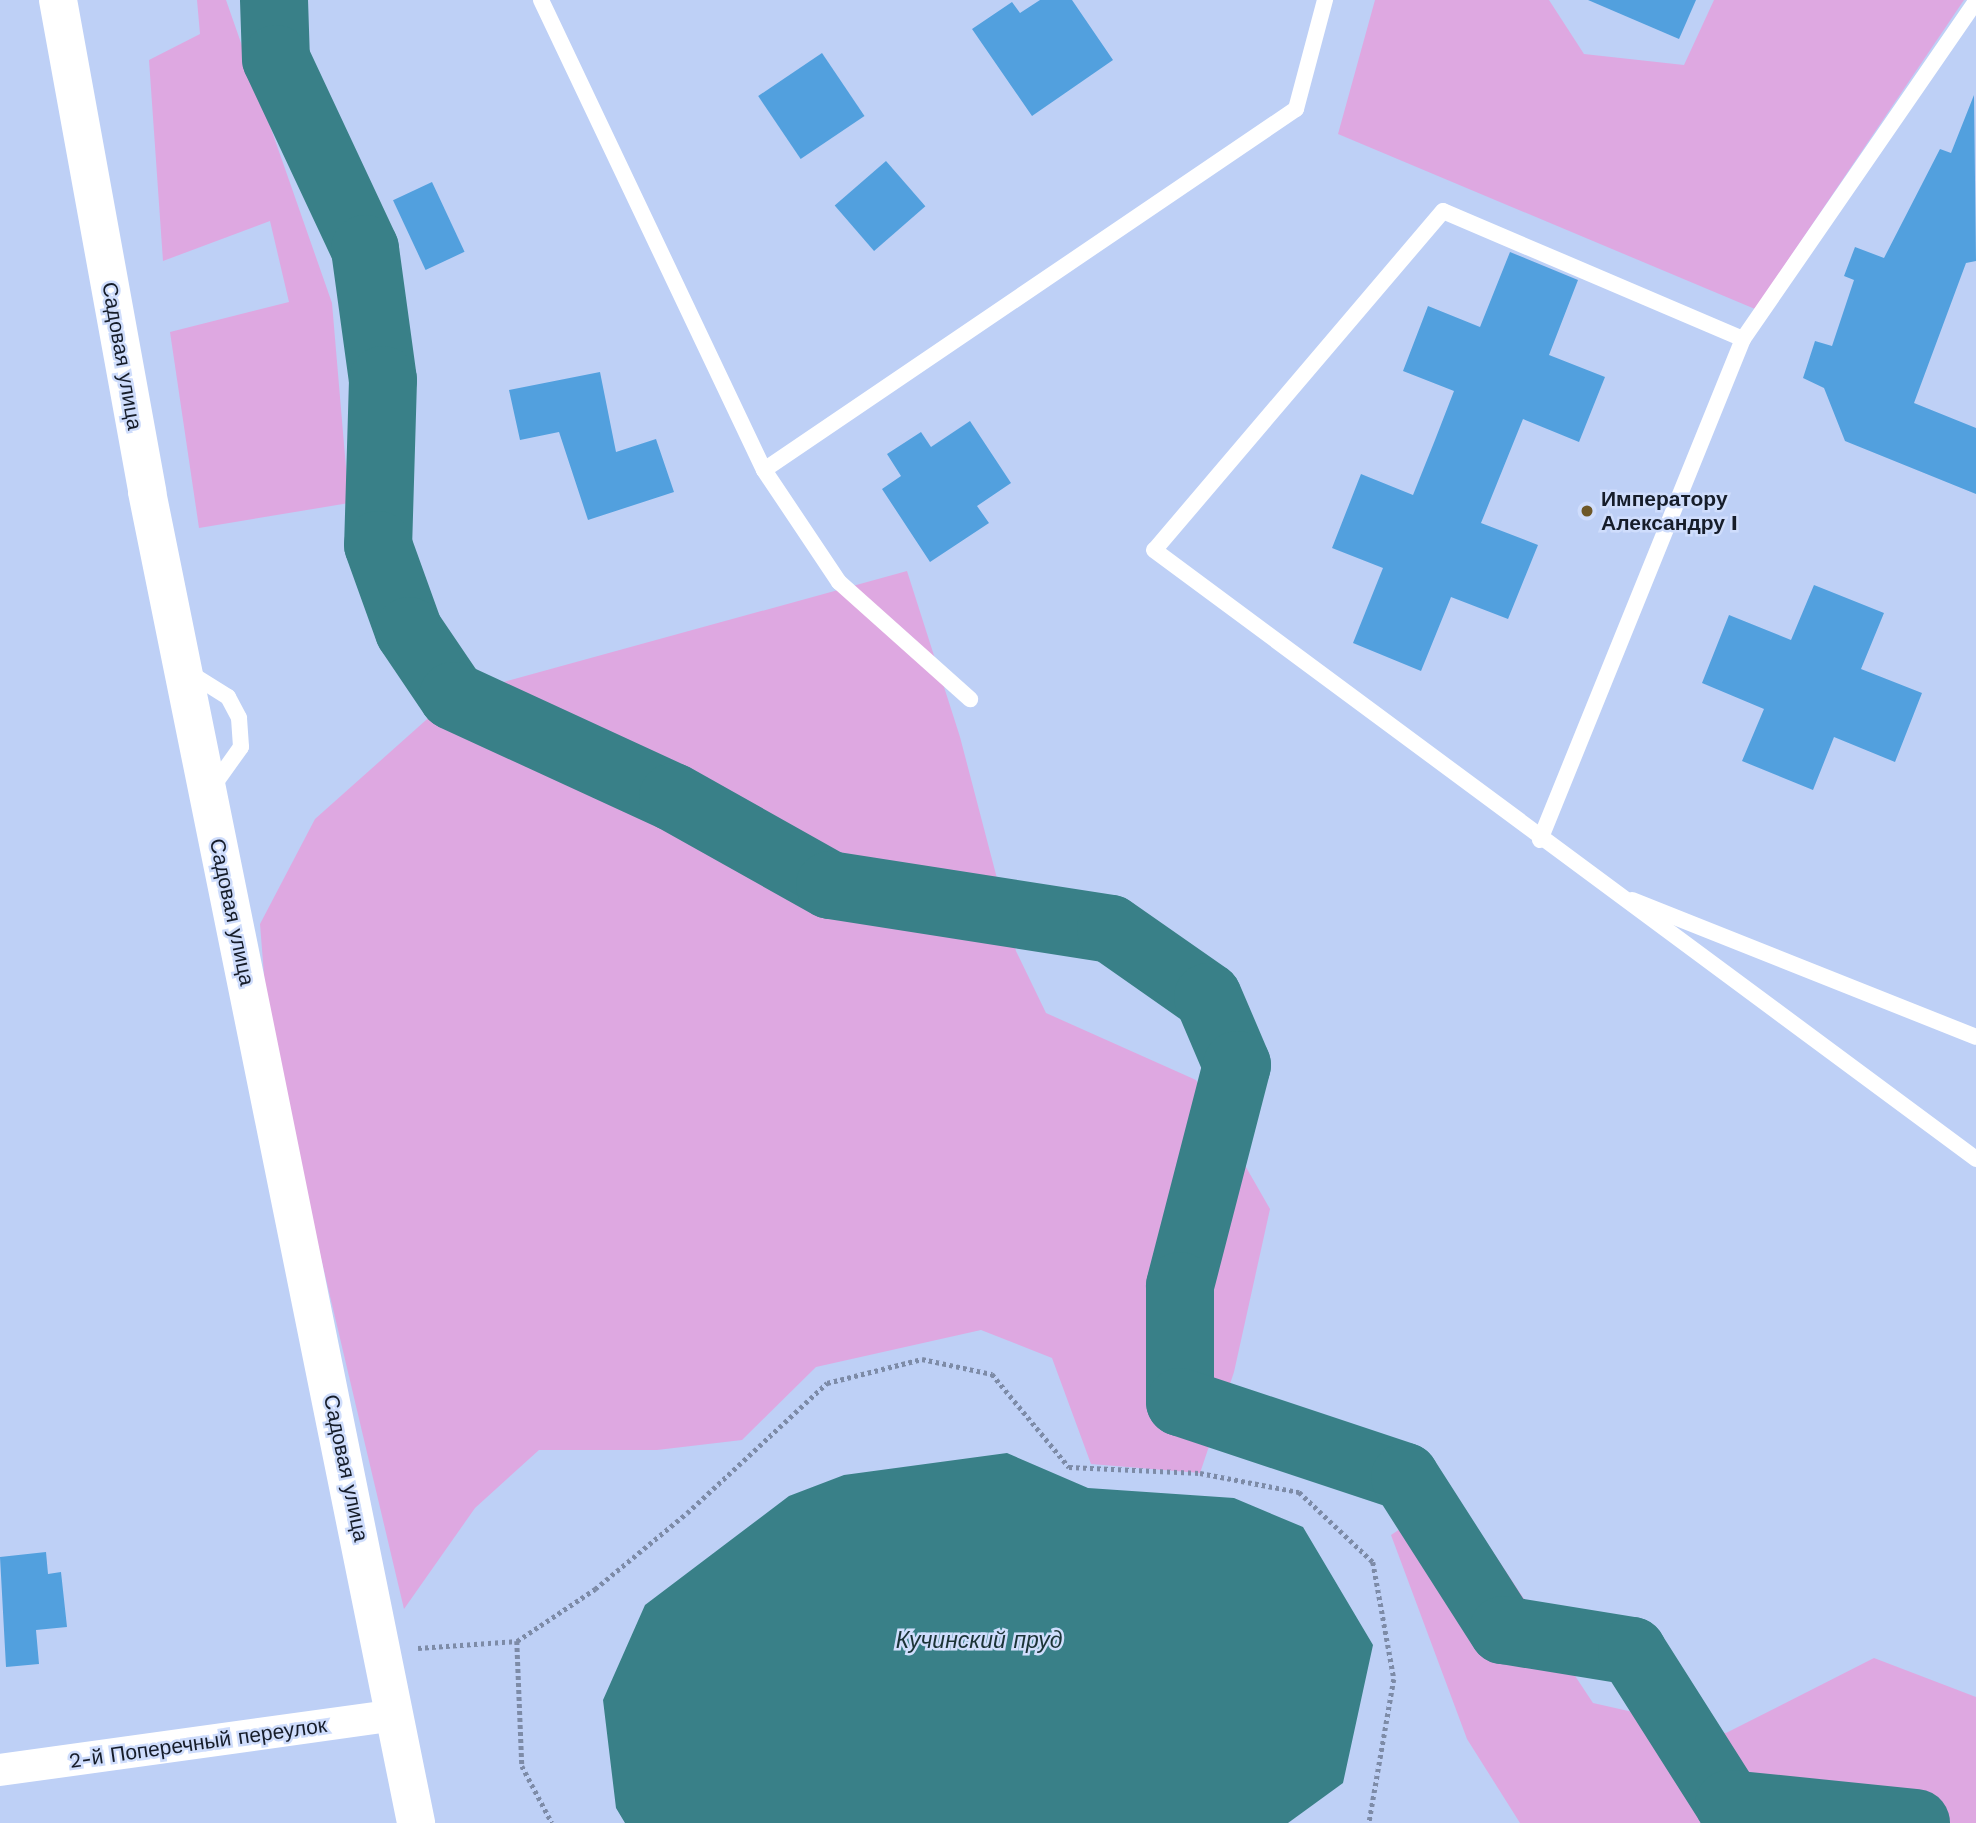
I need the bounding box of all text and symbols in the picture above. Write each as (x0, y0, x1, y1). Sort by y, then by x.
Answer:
street label: Садовая улица (97, 280, 147, 432)
place label: Императору Александру I (1601, 486, 1738, 536)
marker: Императору Александру I (1579, 503, 1595, 519)
street label: Садовая улица (204, 836, 260, 988)
street label: Садовая улица (318, 1392, 374, 1544)
water label: Кучинский пруд (896, 1627, 1062, 1655)
street label: 2-й Поперечный переулок (68, 1712, 328, 1774)

